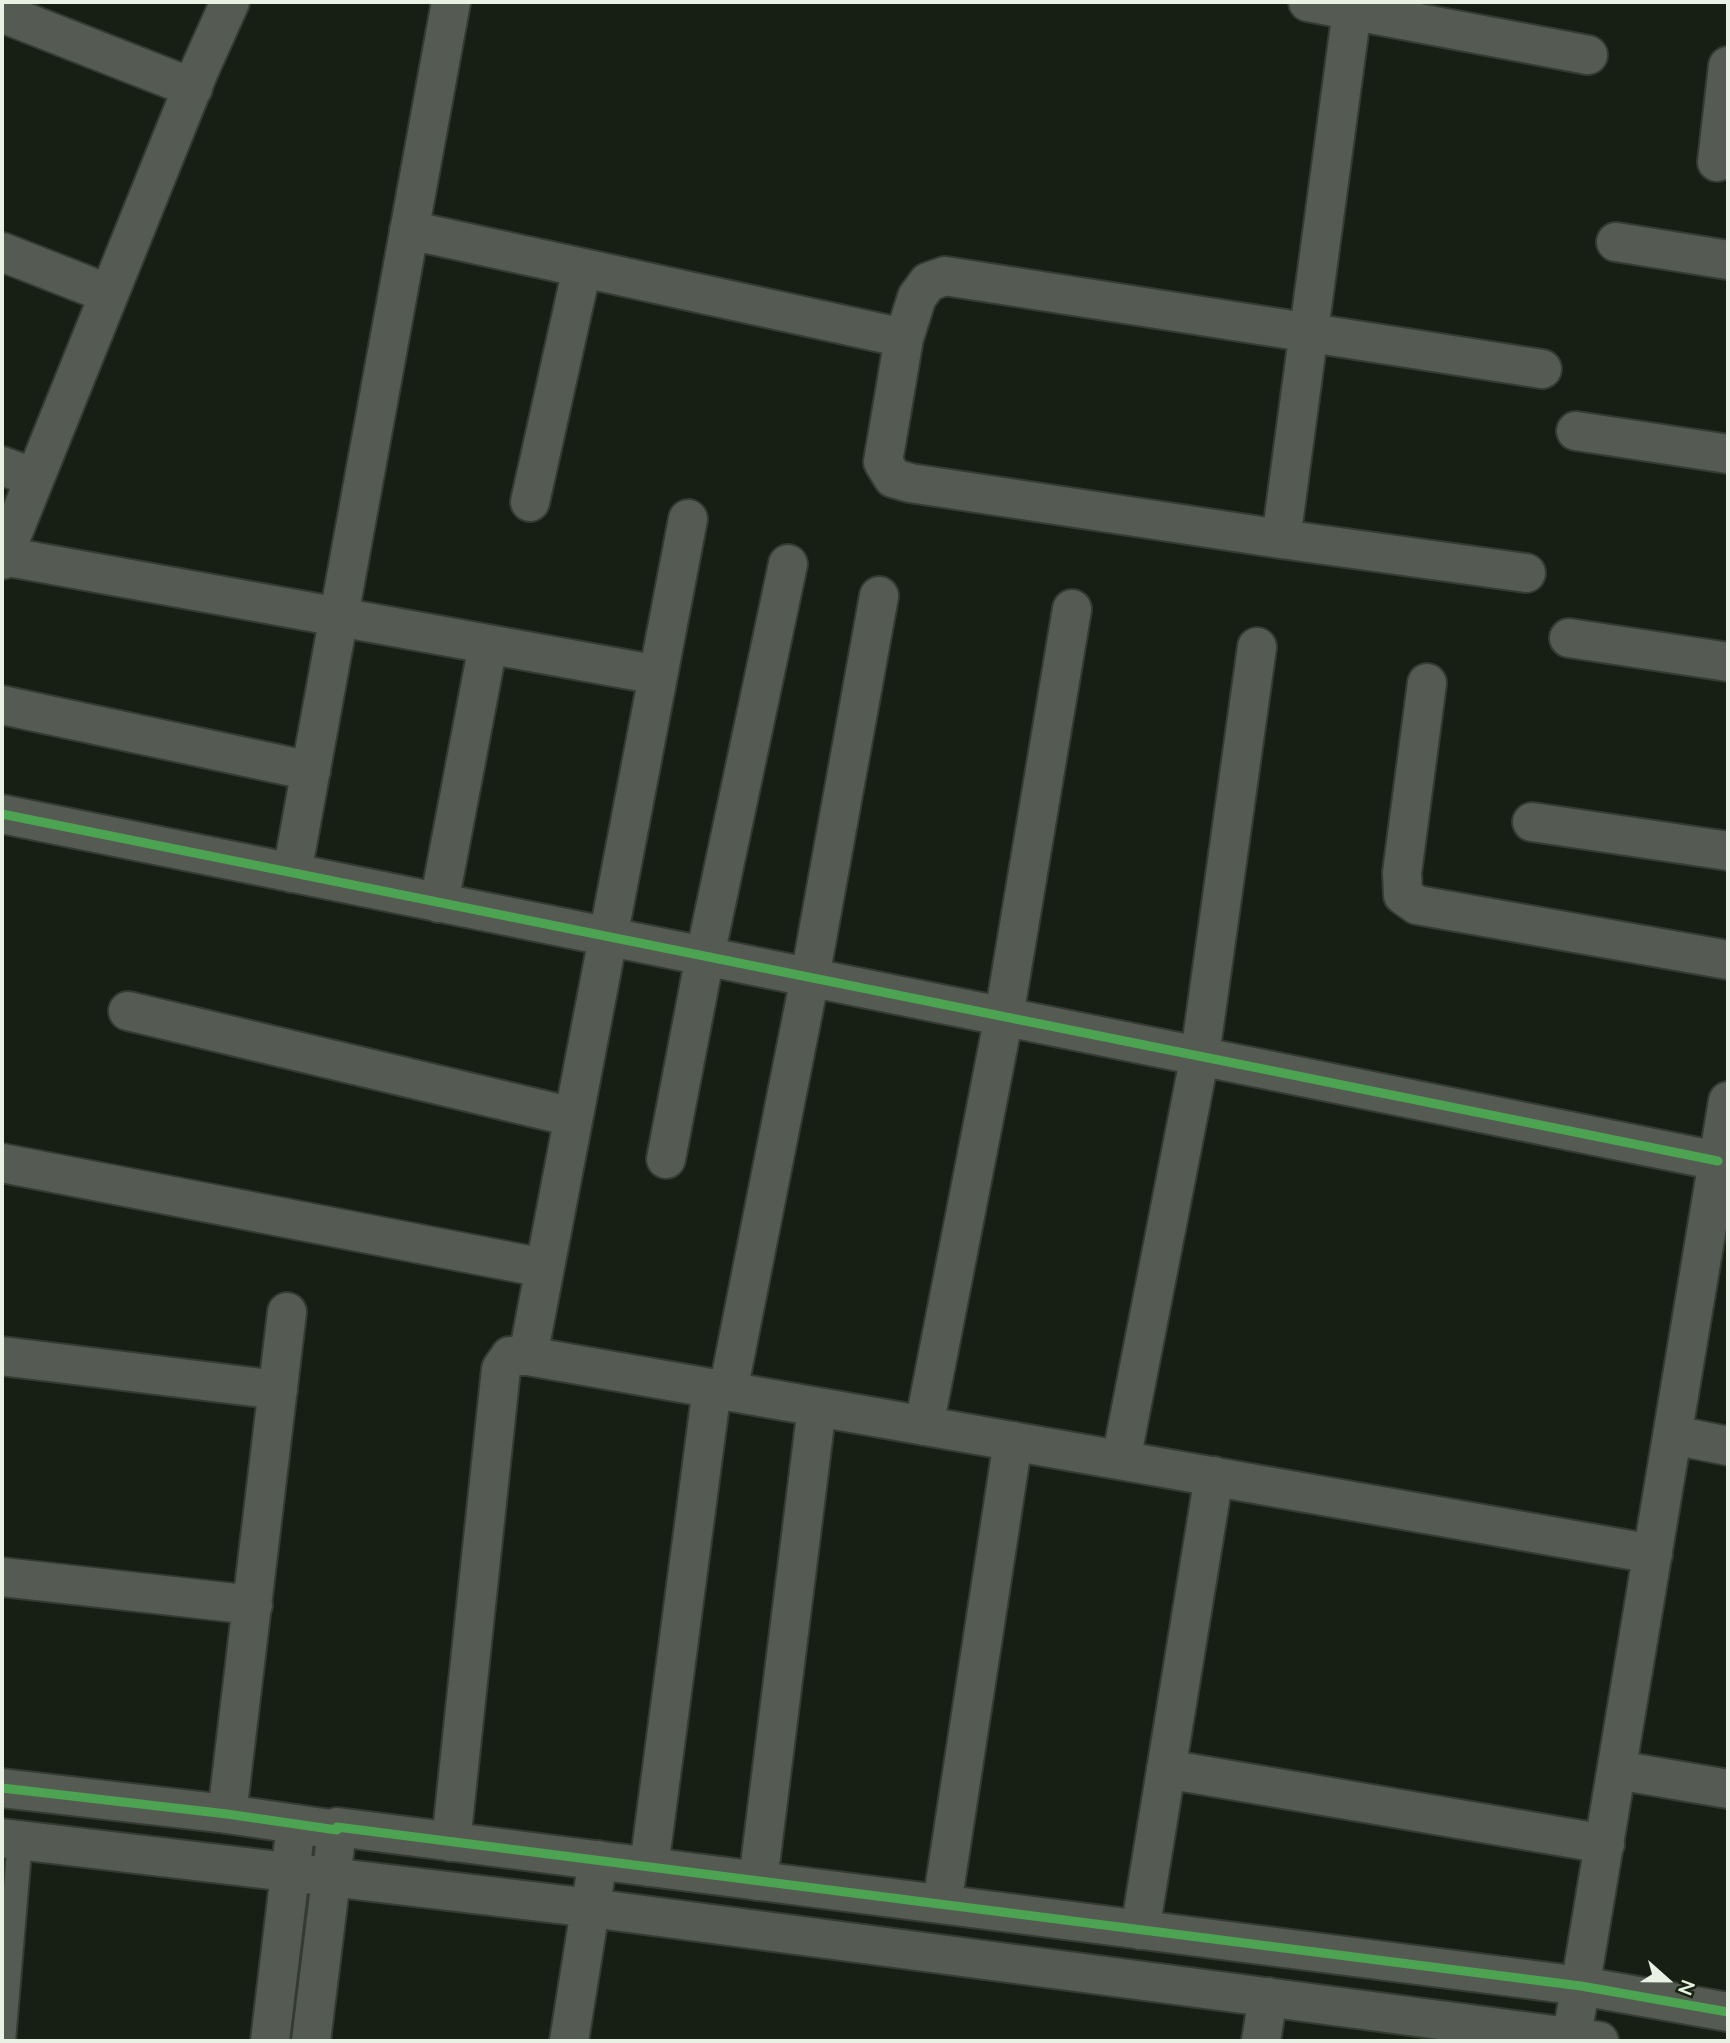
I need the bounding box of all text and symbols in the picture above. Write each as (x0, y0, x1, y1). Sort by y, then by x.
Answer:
north arrow (1632, 1945, 1702, 2015)
text: N (1674, 1977, 1700, 1999)

